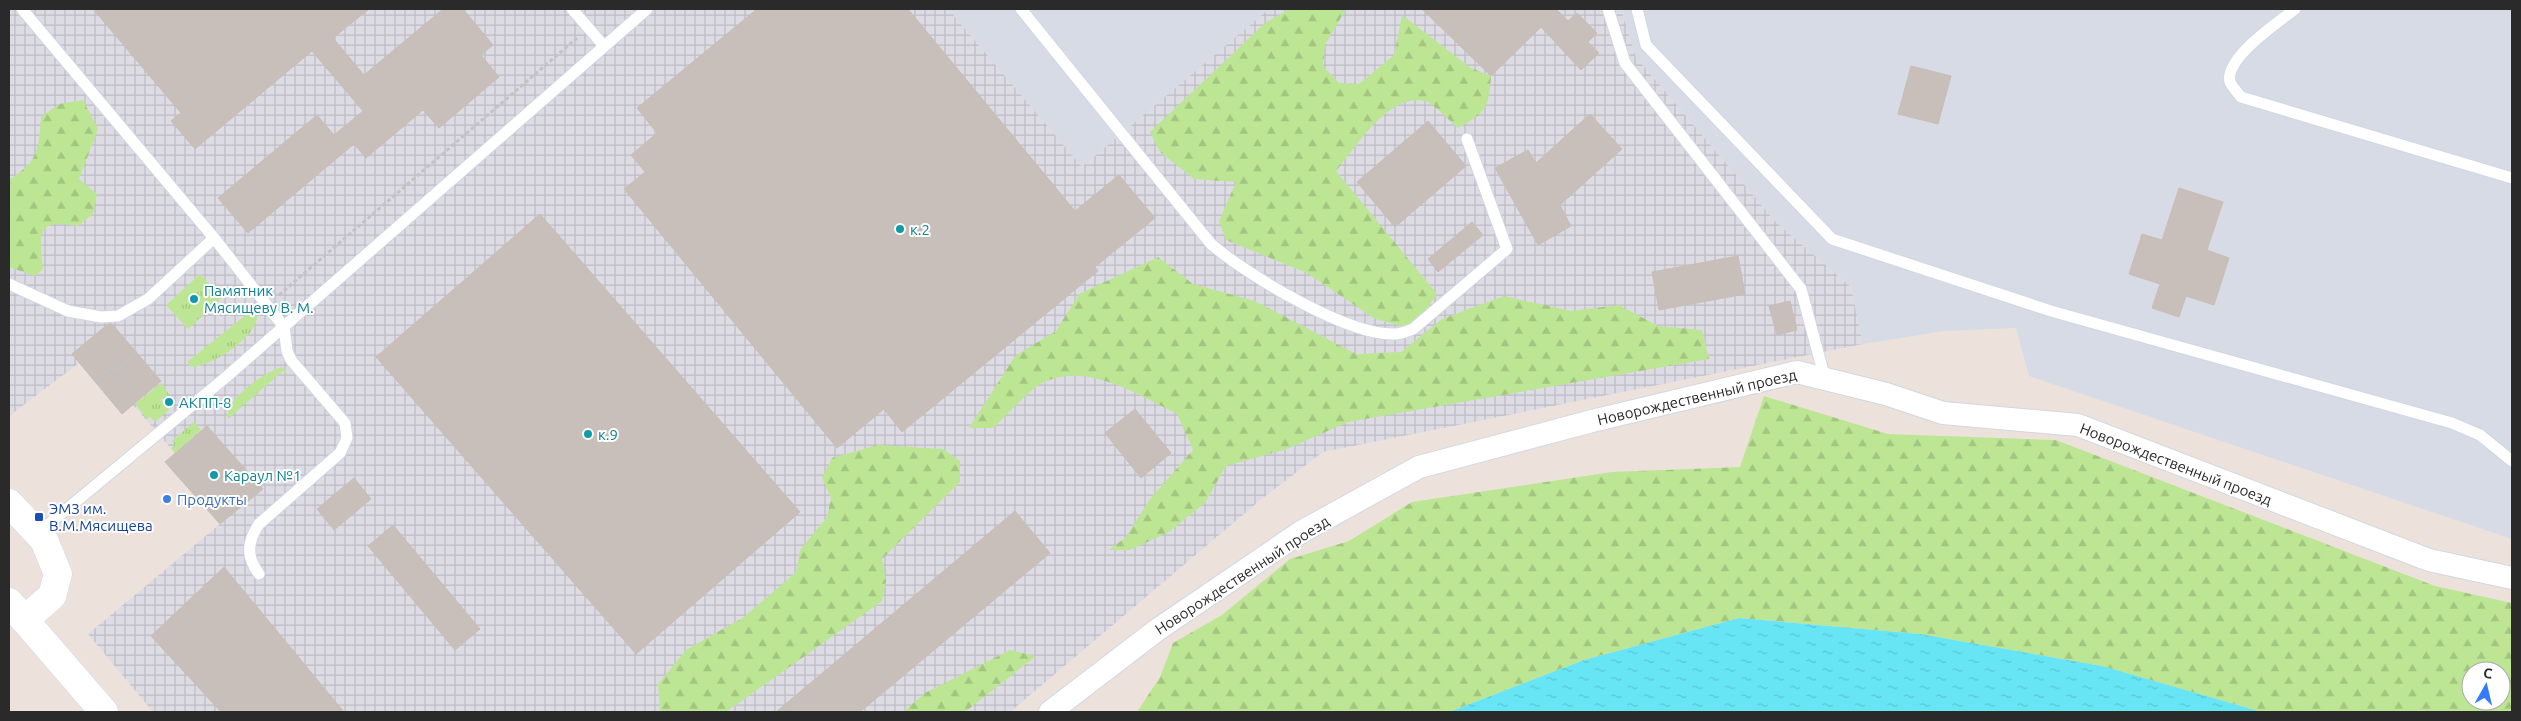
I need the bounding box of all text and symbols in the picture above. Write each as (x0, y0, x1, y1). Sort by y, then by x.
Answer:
place label: к.2 (910, 221, 930, 238)
marker: к.2 (894, 223, 906, 235)
place label: Памятник Мясищеву В. М. (204, 282, 314, 316)
marker: Памятник Мясищеву В. М. (188, 293, 200, 305)
street label: Новорождественный проезд (1596, 366, 1798, 428)
place label: АКПП-8 (179, 394, 231, 411)
marker: АКПП-8 (163, 396, 175, 408)
street label: Новорождественный проезд (2078, 420, 2274, 509)
place label: к.9 (598, 426, 618, 443)
marker: к.9 (582, 428, 594, 440)
place label: Караул №1 (224, 467, 301, 484)
marker: Караул №1 (208, 469, 220, 481)
place label: Продукты (177, 491, 247, 508)
marker: Продукты (161, 493, 173, 505)
place label: ЭМЗ им. В.М.Мясищева (49, 500, 153, 534)
marker: ЭМЗ им. В.М.Мясищева (33, 511, 45, 523)
street label: Новорождественный проезд (1152, 512, 1332, 638)
north arrow (2461, 661, 2511, 711)
text: С (2482, 665, 2493, 682)

